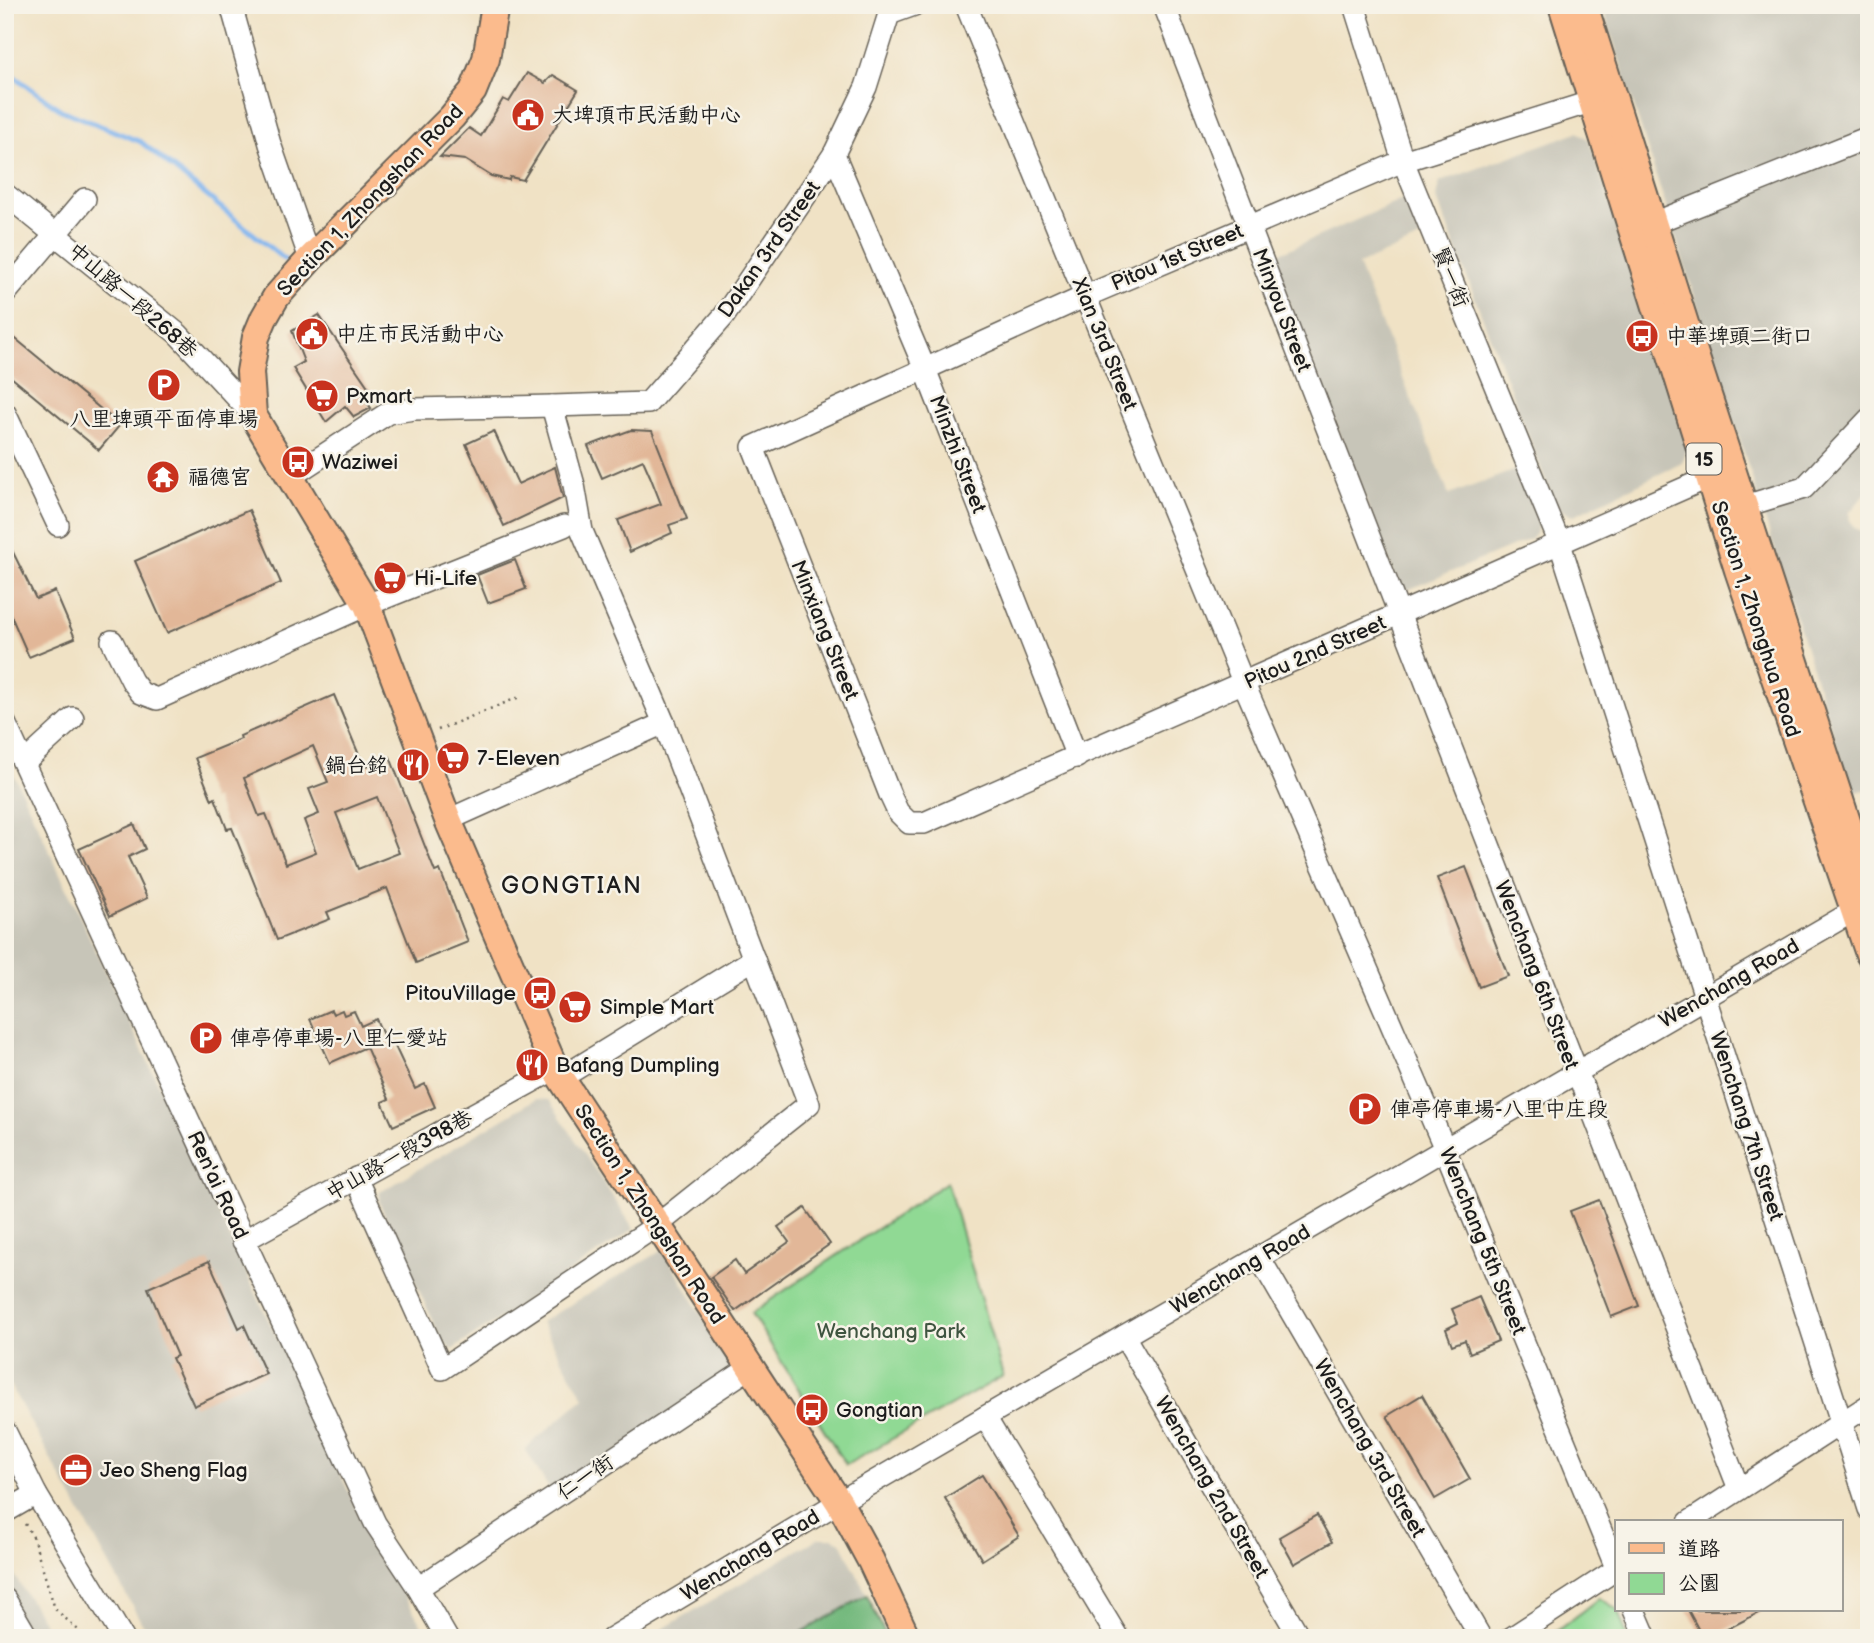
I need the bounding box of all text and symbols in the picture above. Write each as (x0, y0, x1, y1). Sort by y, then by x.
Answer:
public building icon: 大埤頂市民活動中心 (509, 96, 547, 134)
street label: Section 1, Zhongshan Road (272, 99, 469, 302)
place label: 大埤頂市民活動中心 (552, 103, 741, 128)
street label: Dakan 3rd Street (713, 176, 826, 323)
street label: Pitou 1st Street (1107, 218, 1247, 296)
street label: 中山路一段268巷 (63, 237, 203, 363)
street label: 賢一街 (1427, 243, 1474, 311)
street label: Minyou Street (1247, 245, 1317, 376)
street label: Xian 3rd Street (1066, 273, 1143, 415)
public building icon: 中庄市民活動中心 (293, 315, 331, 353)
bus stop icon: 中華埤頭二街口 (1623, 317, 1661, 355)
place label: 中庄市民活動中心 (336, 322, 504, 347)
place label: 中華埤頭二街口 (1666, 324, 1813, 349)
parking icon: 八里埤頭平面停車場 (145, 366, 183, 404)
supermarket icon: Pxmart (303, 377, 341, 415)
place label: Pxmart (346, 384, 413, 409)
street label: Minzhi Street (924, 392, 992, 517)
place label: 八里埤頭平面停車場 (70, 407, 259, 432)
bus stop icon: Waziwei (279, 443, 317, 481)
road number: 15 (1686, 444, 1722, 474)
place label: Waziwei (322, 450, 398, 475)
temple icon: 福德宮 (144, 458, 182, 496)
place label: 福德宮 (188, 465, 251, 490)
street label: Section 1, Zhonghua Road (1706, 498, 1806, 740)
street label: Minxiang Street (785, 557, 864, 704)
supermarket icon: Hi-Life (371, 559, 409, 597)
place label: Hi-Life (414, 566, 477, 591)
street label: Pitou 2nd Street (1241, 610, 1390, 695)
supermarket icon: 7-Eleven (434, 739, 472, 777)
restaurant icon: 鍋台銘 (394, 746, 432, 784)
place label: 7-Eleven (477, 746, 560, 771)
place label: 鍋台銘 (325, 753, 388, 778)
district label: GONGTIAN (501, 871, 643, 900)
street label: Wenchang 6th Street (1489, 877, 1584, 1074)
street label: Wenchang Road (1655, 933, 1804, 1034)
bus stop icon: PitouVillage (521, 974, 559, 1012)
place label: PitouVillage (405, 981, 516, 1006)
supermarket icon: Simple Mart (556, 988, 594, 1026)
place label: Simple Mart (600, 995, 715, 1020)
parking icon: 俥亭停車場-八里仁愛站 (187, 1019, 225, 1057)
place label: 俥亭停車場-八里仁愛站 (230, 1026, 448, 1051)
street label: Wenchang 7th Street (1704, 1028, 1789, 1224)
restaurant icon: Bafang Dumpling (513, 1046, 551, 1084)
place label: Bafang Dumpling (556, 1053, 720, 1078)
parking icon: 俥亭停車場-八里中庄段 (1346, 1090, 1384, 1128)
place label: 俥亭停車場-八里中庄段 (1390, 1097, 1608, 1122)
street label: Section 1, Zhongshan Road (569, 1100, 730, 1329)
street label: 中山路一段398巷 (322, 1105, 477, 1206)
street label: Ren'ai Road (182, 1127, 253, 1243)
street label: Wenchang 5th Street (1434, 1144, 1532, 1339)
street label: Wenchang Road (1166, 1219, 1315, 1320)
park label: Wenchang Park (817, 1319, 966, 1344)
street label: Wenchang 3rd Street (1308, 1355, 1431, 1542)
bus stop icon: Gongtian (793, 1391, 831, 1429)
street label: Wenchang 2nd Street (1149, 1392, 1274, 1583)
place label: Gongtian (836, 1398, 923, 1423)
street label: 仁一街 (552, 1449, 618, 1505)
office icon: Jeo Sheng Flag (57, 1451, 95, 1489)
place label: Jeo Sheng Flag (100, 1458, 248, 1483)
street label: Wenchang Road (676, 1504, 824, 1607)
legend (1615, 1520, 1842, 1612)
text: 道路 (1678, 1537, 1720, 1562)
text: 公園 (1678, 1571, 1720, 1596)

